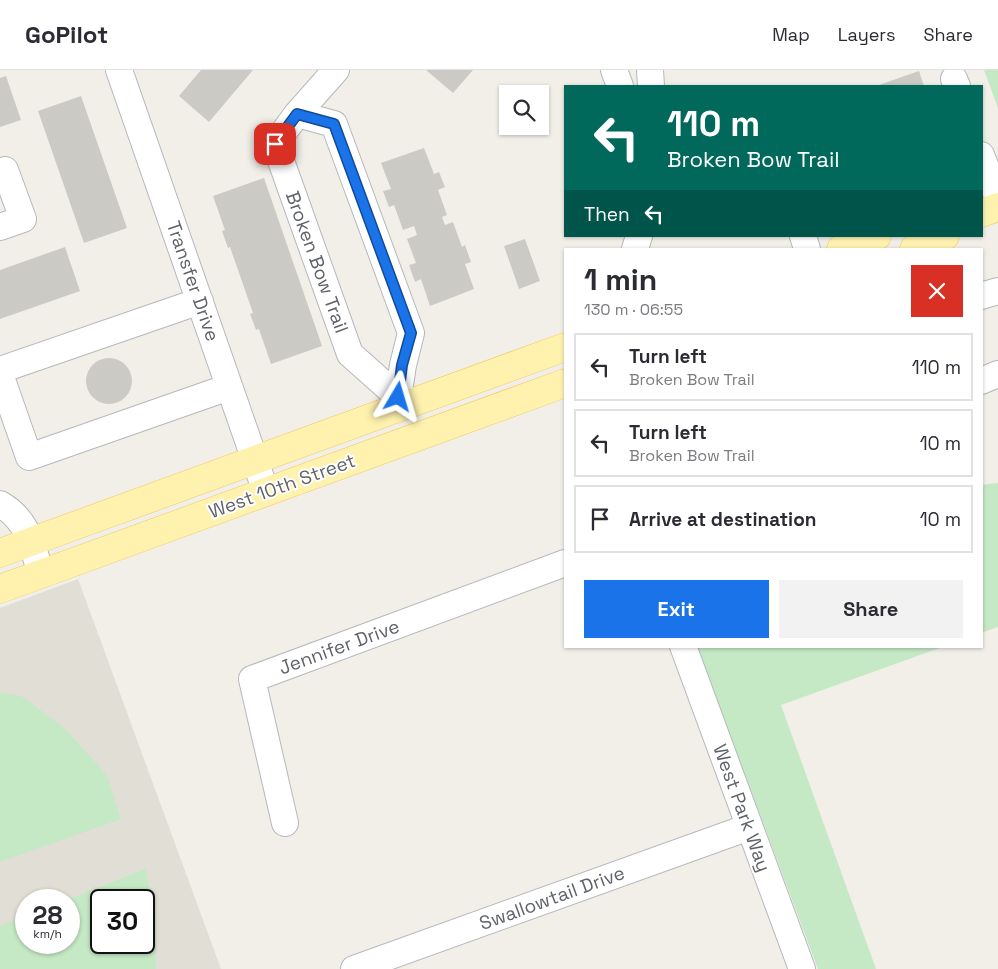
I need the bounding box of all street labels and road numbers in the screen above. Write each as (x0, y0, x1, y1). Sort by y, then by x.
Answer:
street label: Broken Bow Trail (280, 188, 354, 336)
street label: Transfer Drive (161, 218, 225, 344)
street label: West 10th Street (205, 448, 359, 524)
street label: Jennifer Drive (275, 614, 403, 680)
street label: West Park Way (707, 741, 777, 875)
street label: Swallowtail Drive (476, 860, 628, 936)

